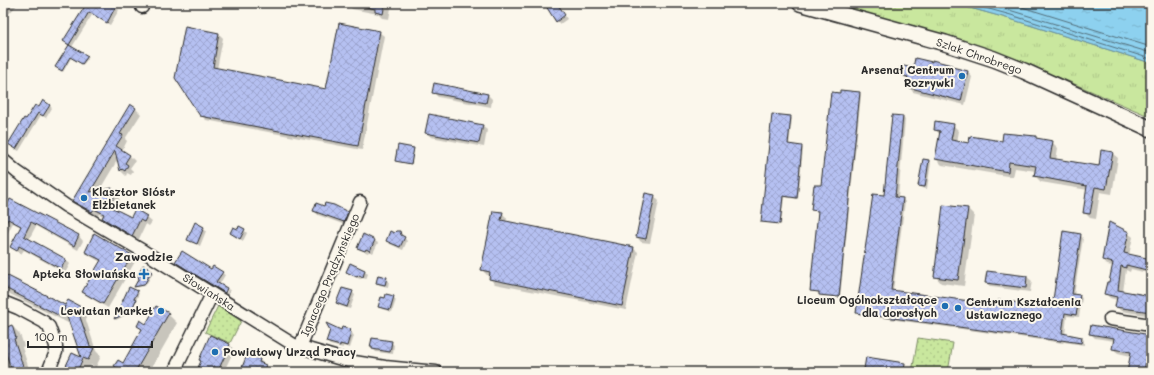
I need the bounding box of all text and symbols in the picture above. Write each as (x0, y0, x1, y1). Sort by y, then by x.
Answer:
street label: Szlak Chrobrego (934, 34, 1024, 77)
place label: Arsenał Centrum Rozrywki (861, 62, 954, 90)
marker: Arsenał Centrum Rozrywki (957, 71, 967, 81)
place label: Klasztor Sióstr Elżbietanek (92, 184, 176, 212)
marker: Klasztor Sióstr Elżbietanek (79, 193, 89, 203)
street label: Ignacego Prądzyńskiego (297, 211, 362, 339)
district label: Zawodzie (115, 248, 173, 264)
place label: Apteka Słowiańska (32, 266, 136, 281)
marker: Apteka Słowiańska (139, 269, 149, 279)
street label: Słowiańska (180, 270, 238, 314)
place label: Liceum Ogólnokształcące dla dorosłych (797, 292, 937, 320)
place label: Centrum Kształcenia Ustawicznego (966, 294, 1081, 322)
marker: Liceum Ogólnokształcące dla dorosłych (940, 301, 950, 311)
place label: Lewiatan Market (60, 303, 153, 318)
marker: Centrum Kształcenia Ustawicznego (953, 303, 963, 313)
marker: Lewiatan Market (156, 306, 166, 316)
scale bar (28, 323, 152, 349)
text: 100 m (34, 328, 68, 344)
place label: Powiatowy Urząd Pracy (223, 344, 356, 359)
marker: Powiatowy Urząd Pracy (210, 347, 220, 357)

